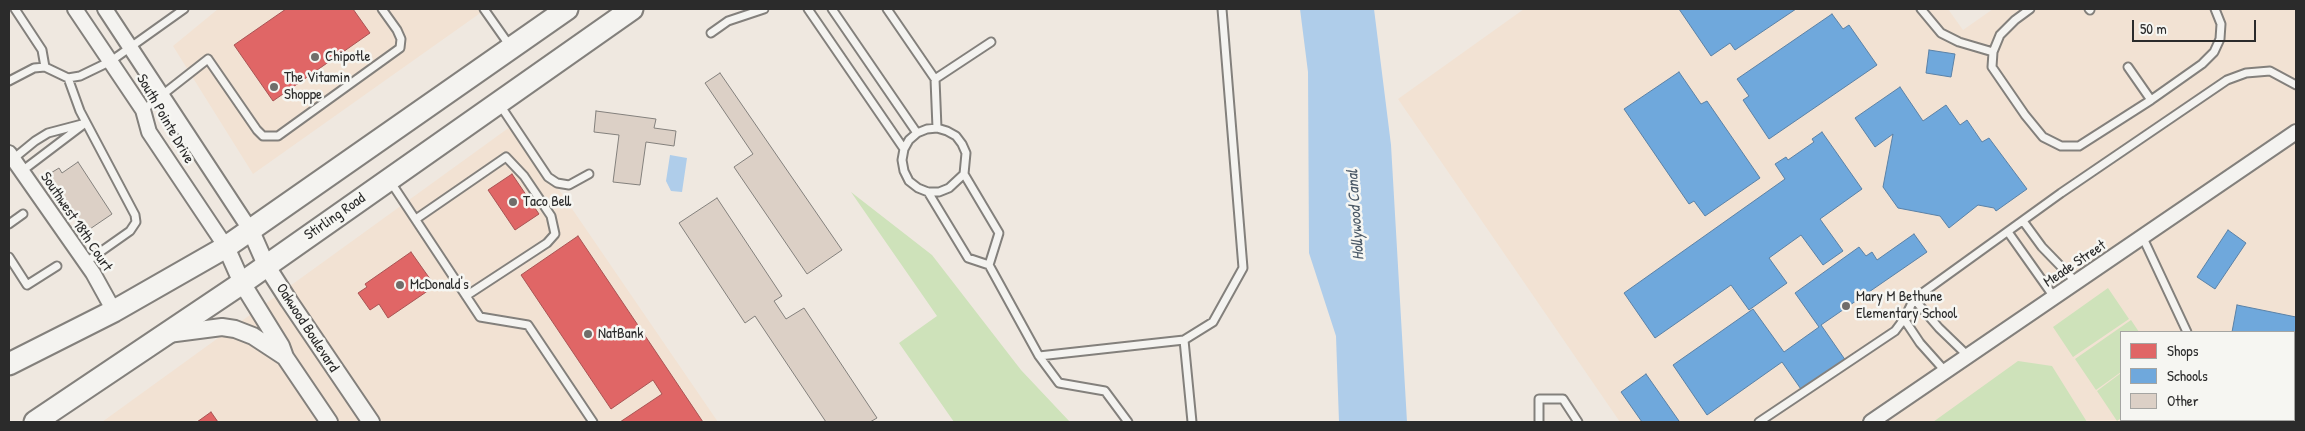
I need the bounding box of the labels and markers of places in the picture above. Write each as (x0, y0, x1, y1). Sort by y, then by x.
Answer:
place label: Chipotle (325, 48, 370, 66)
marker: Chipotle (309, 51, 321, 63)
place label: The Vitamin Shoppe (284, 69, 350, 104)
marker: The Vitamin Shoppe (268, 81, 280, 93)
place label: Taco Bell (523, 193, 571, 211)
marker: Taco Bell (507, 196, 519, 208)
place label: McDonald's (410, 276, 469, 294)
marker: McDonald's (394, 279, 406, 291)
place label: Mary M Bethune Elementary School (1856, 288, 1957, 323)
marker: Mary M Bethune Elementary School (1840, 300, 1852, 312)
place label: NatBank (598, 325, 644, 343)
marker: NatBank (582, 328, 594, 340)

